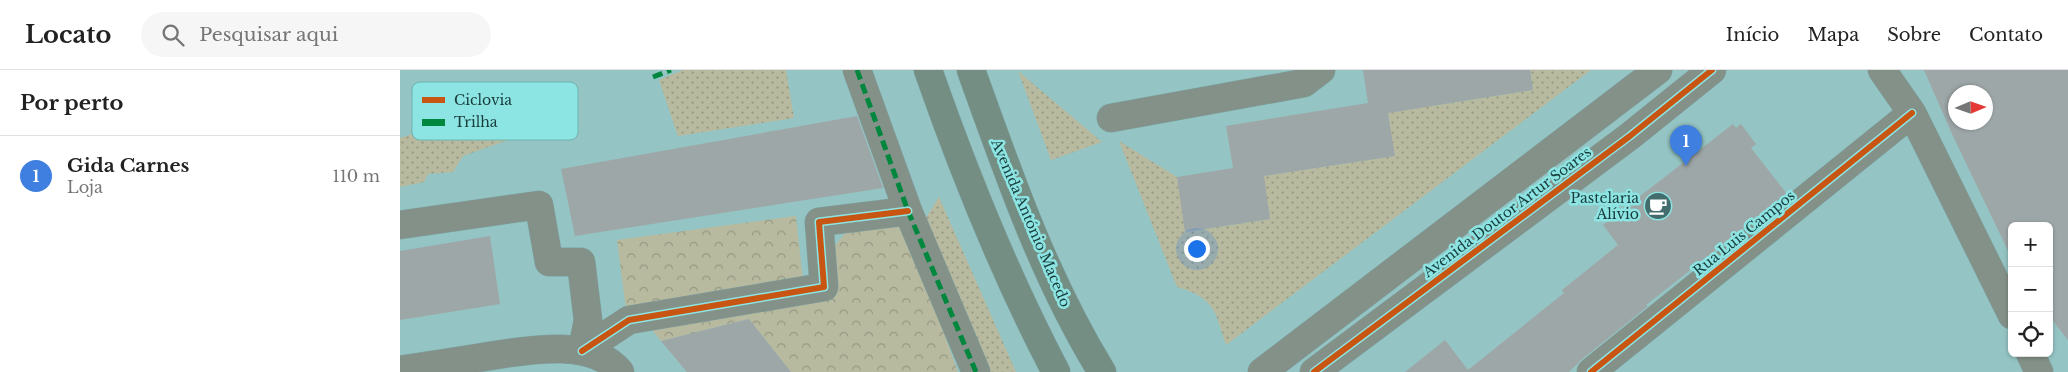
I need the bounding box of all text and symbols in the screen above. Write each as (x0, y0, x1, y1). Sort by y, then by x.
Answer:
search box (141, 12, 491, 57)
text: Locato (25, 20, 111, 49)
icon: search (159, 21, 187, 49)
text: Pesquisar aqui (199, 23, 338, 46)
text: Início (1726, 24, 1779, 46)
text: Mapa (1807, 24, 1859, 46)
text: Sobre (1887, 24, 1941, 46)
text: Contato (1969, 24, 2043, 46)
legend (412, 82, 578, 140)
north arrow (1948, 85, 1993, 130)
text: Por perto (20, 90, 123, 116)
text: Ciclovia (454, 91, 512, 109)
text: Trilha (454, 113, 498, 131)
pin: 1 (1670, 125, 1702, 166)
street label: Avenida António Macedo (987, 135, 1075, 310)
street label: Avenida Doutor Artur Soares (1418, 143, 1595, 282)
text: Gida Carnes (67, 154, 189, 177)
text: 1 (33, 166, 39, 186)
text: 110 m (333, 166, 380, 186)
text: Loja (67, 177, 103, 197)
street label: Rua Luis Campos (1689, 186, 1799, 280)
place label: Pastelaria Alívio (1571, 189, 1639, 223)
cafe icon: Pastelaria Alívio (1643, 191, 1673, 221)
map controls (2008, 222, 2053, 357)
button: + (2008, 222, 2053, 267)
your location (1184, 236, 1210, 262)
button: − (2008, 267, 2053, 312)
button: locate (2008, 312, 2053, 357)

